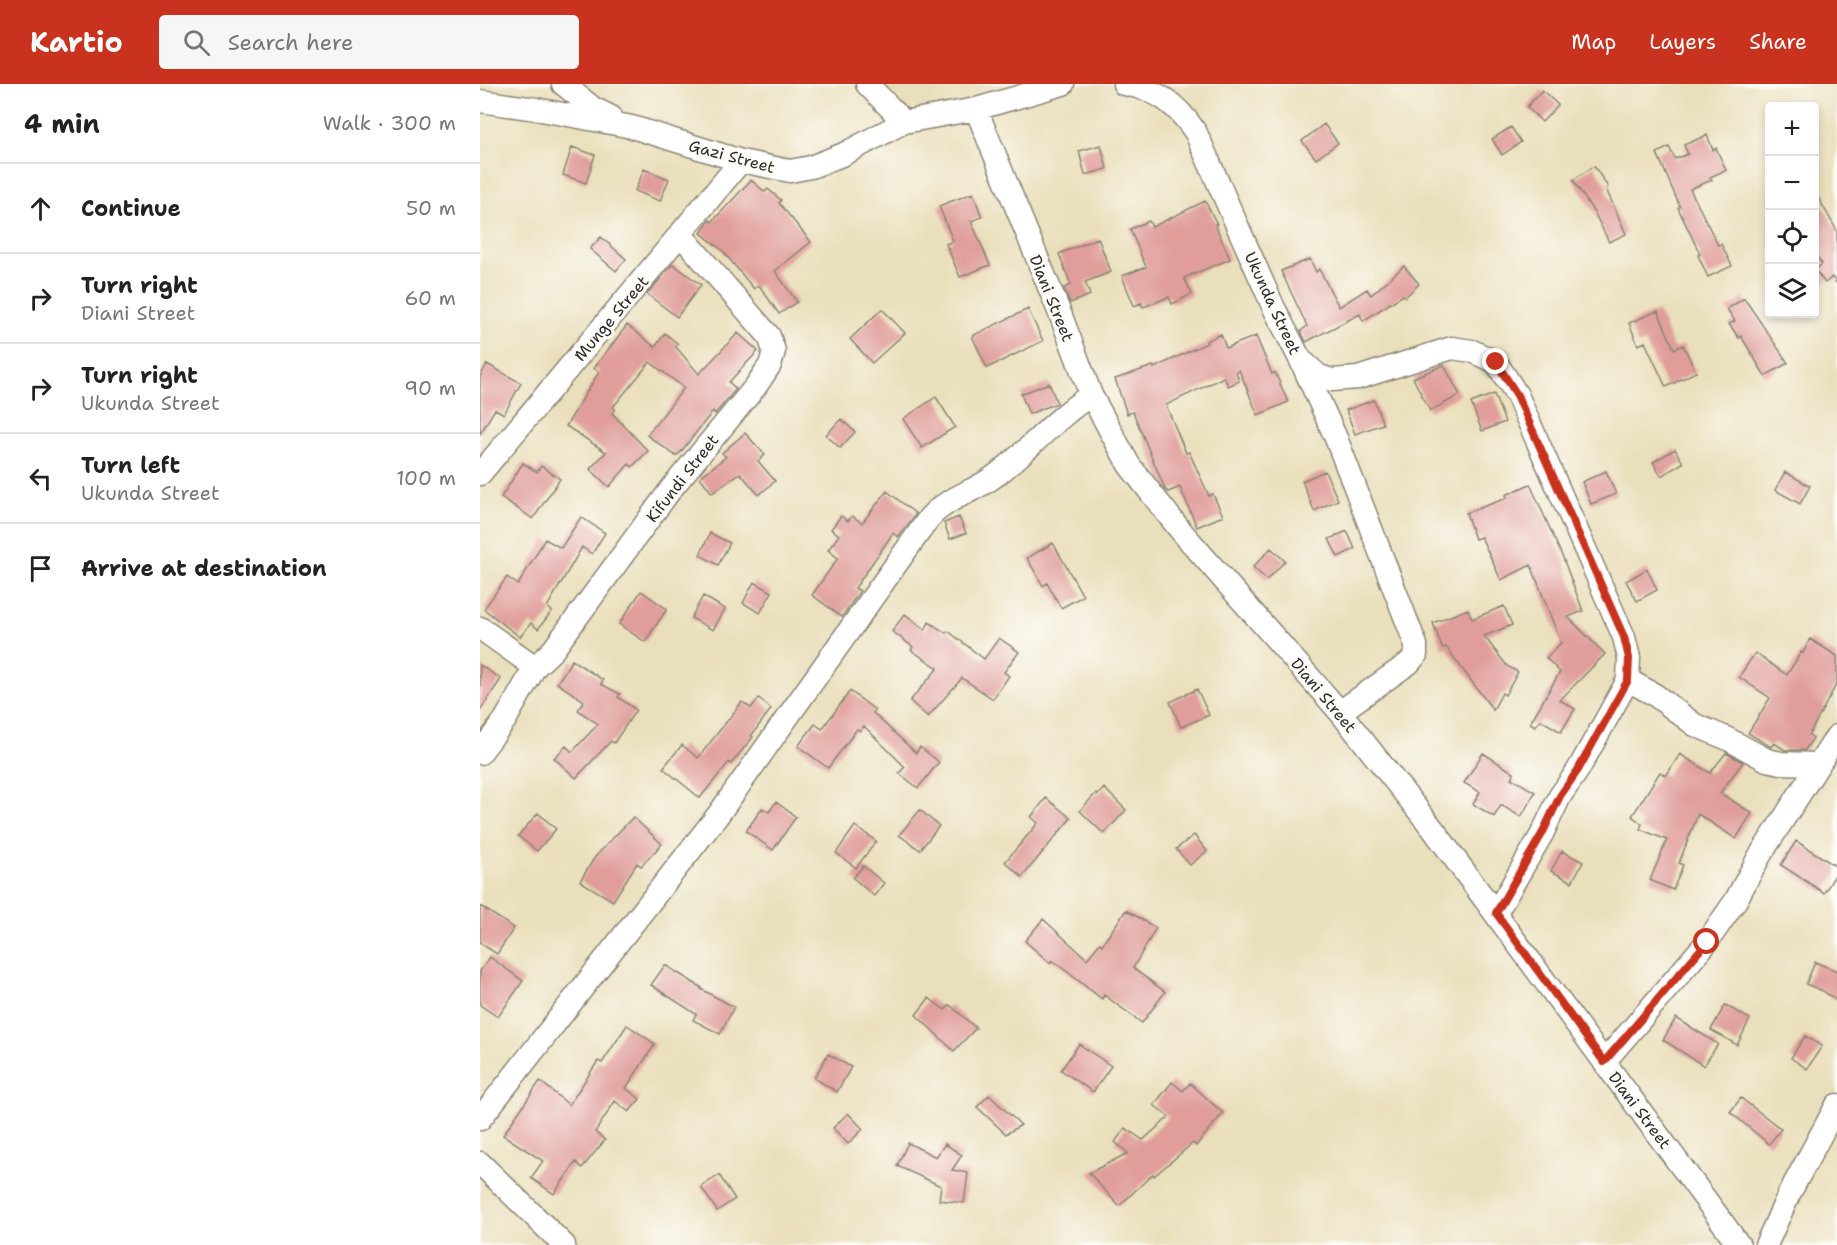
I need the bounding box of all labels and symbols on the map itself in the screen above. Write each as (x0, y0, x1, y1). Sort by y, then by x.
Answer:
street label: Gazi Street (687, 135, 777, 178)
street label: Ukunda Street (1240, 249, 1306, 358)
street label: Diani Street (1025, 252, 1078, 345)
street label: Munge Street (569, 271, 653, 365)
route end (1482, 348, 1508, 374)
street label: Kifundi Street (641, 430, 723, 527)
street label: Diani Street (1286, 654, 1361, 737)
route start (1693, 928, 1719, 954)
street label: Diani Street (1604, 1067, 1676, 1153)

